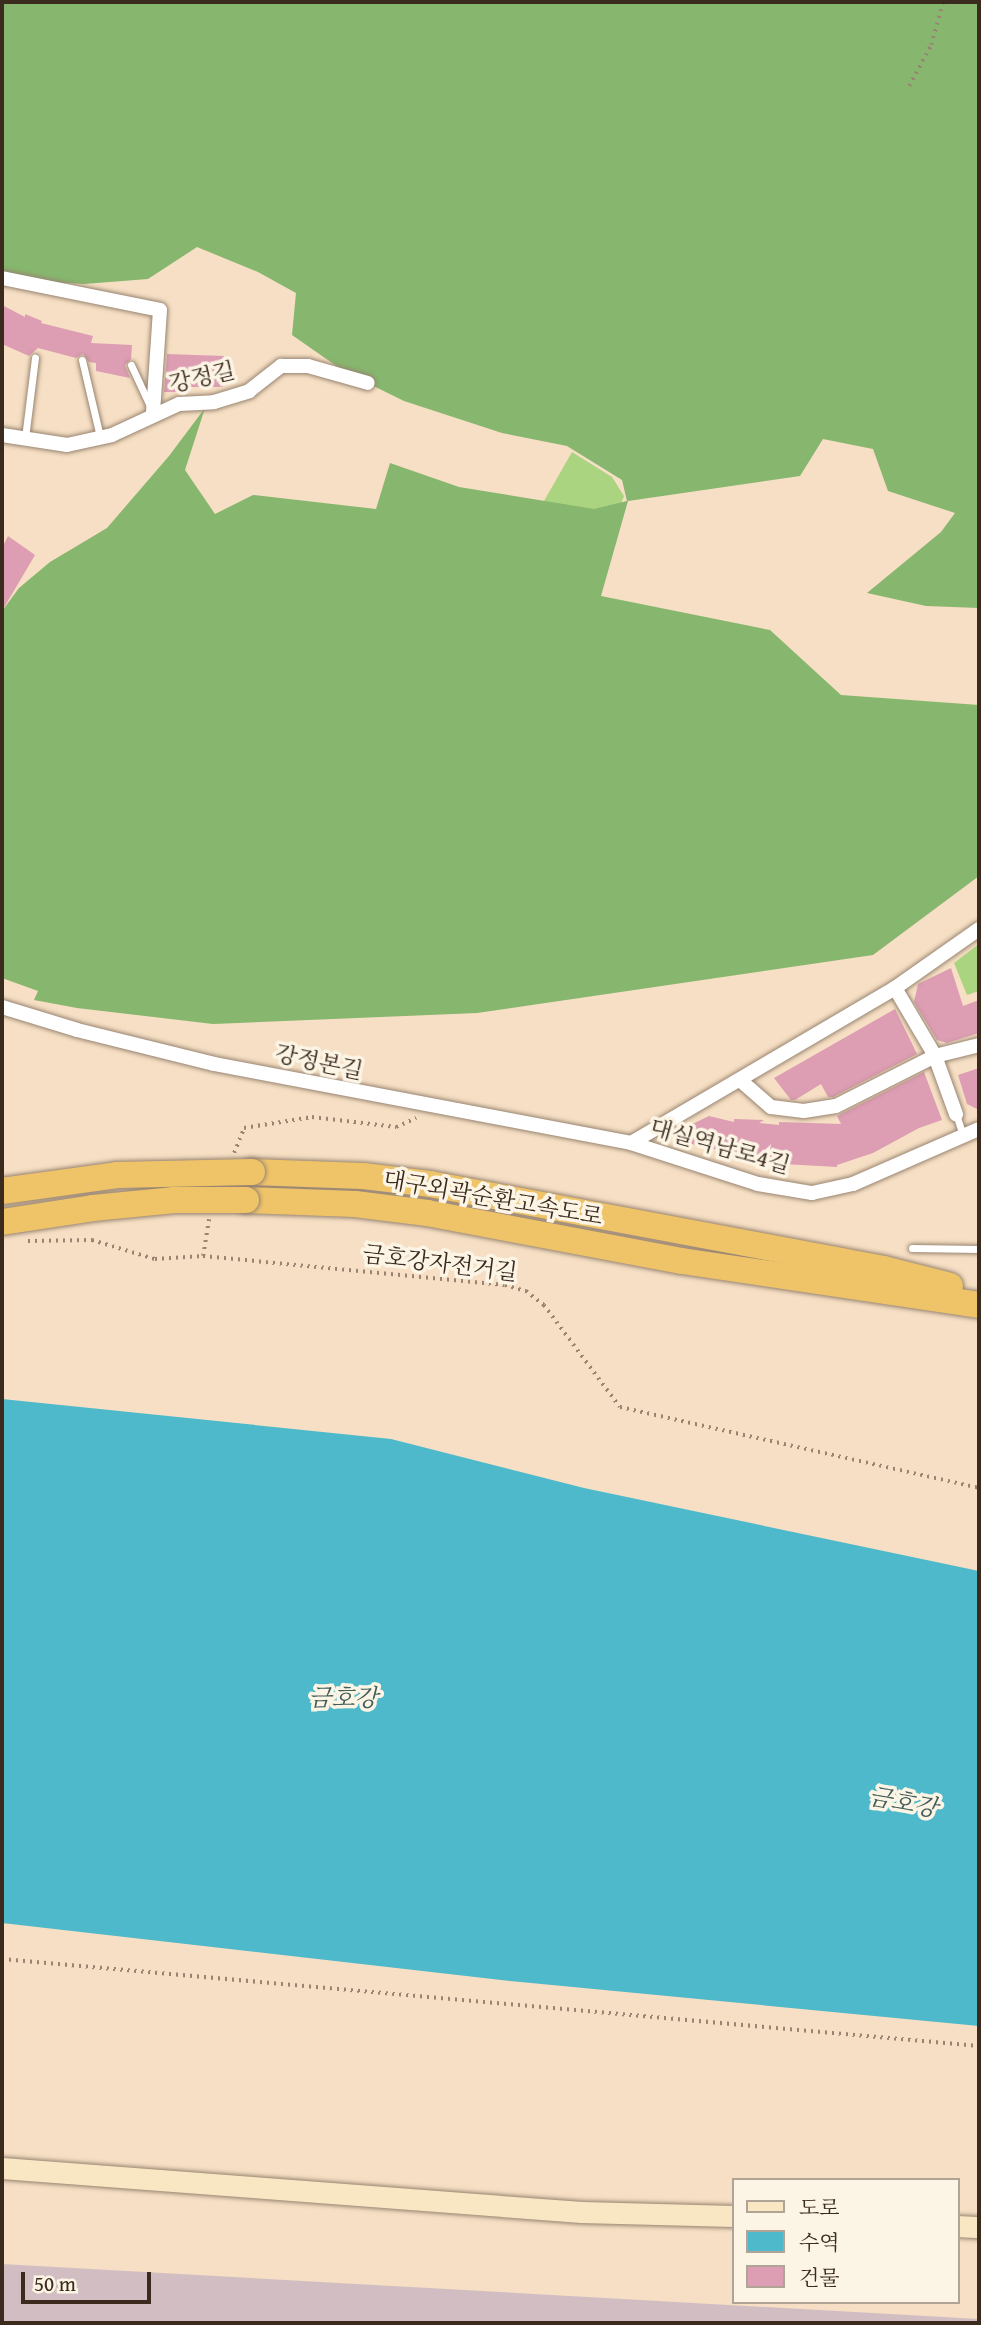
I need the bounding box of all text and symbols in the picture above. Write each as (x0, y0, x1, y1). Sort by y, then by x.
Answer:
street label: 강정길 (166, 356, 238, 398)
street label: 강정본길 (273, 1039, 365, 1085)
street label: 대실역남로4길 (647, 1113, 793, 1179)
street label: 대구외곽순환고속도로 (381, 1165, 605, 1231)
street label: 금호강자전거길 (361, 1240, 519, 1286)
water label: 금호강 (308, 1684, 378, 1712)
water label: 금호강 (866, 1781, 940, 1823)
legend (732, 2178, 960, 2304)
text: 도로 (799, 2192, 840, 2223)
text: 수역 (799, 2227, 840, 2258)
scale bar (24, 2258, 154, 2302)
text: 건물 (799, 2262, 840, 2293)
text: 50 m (34, 2268, 76, 2299)

